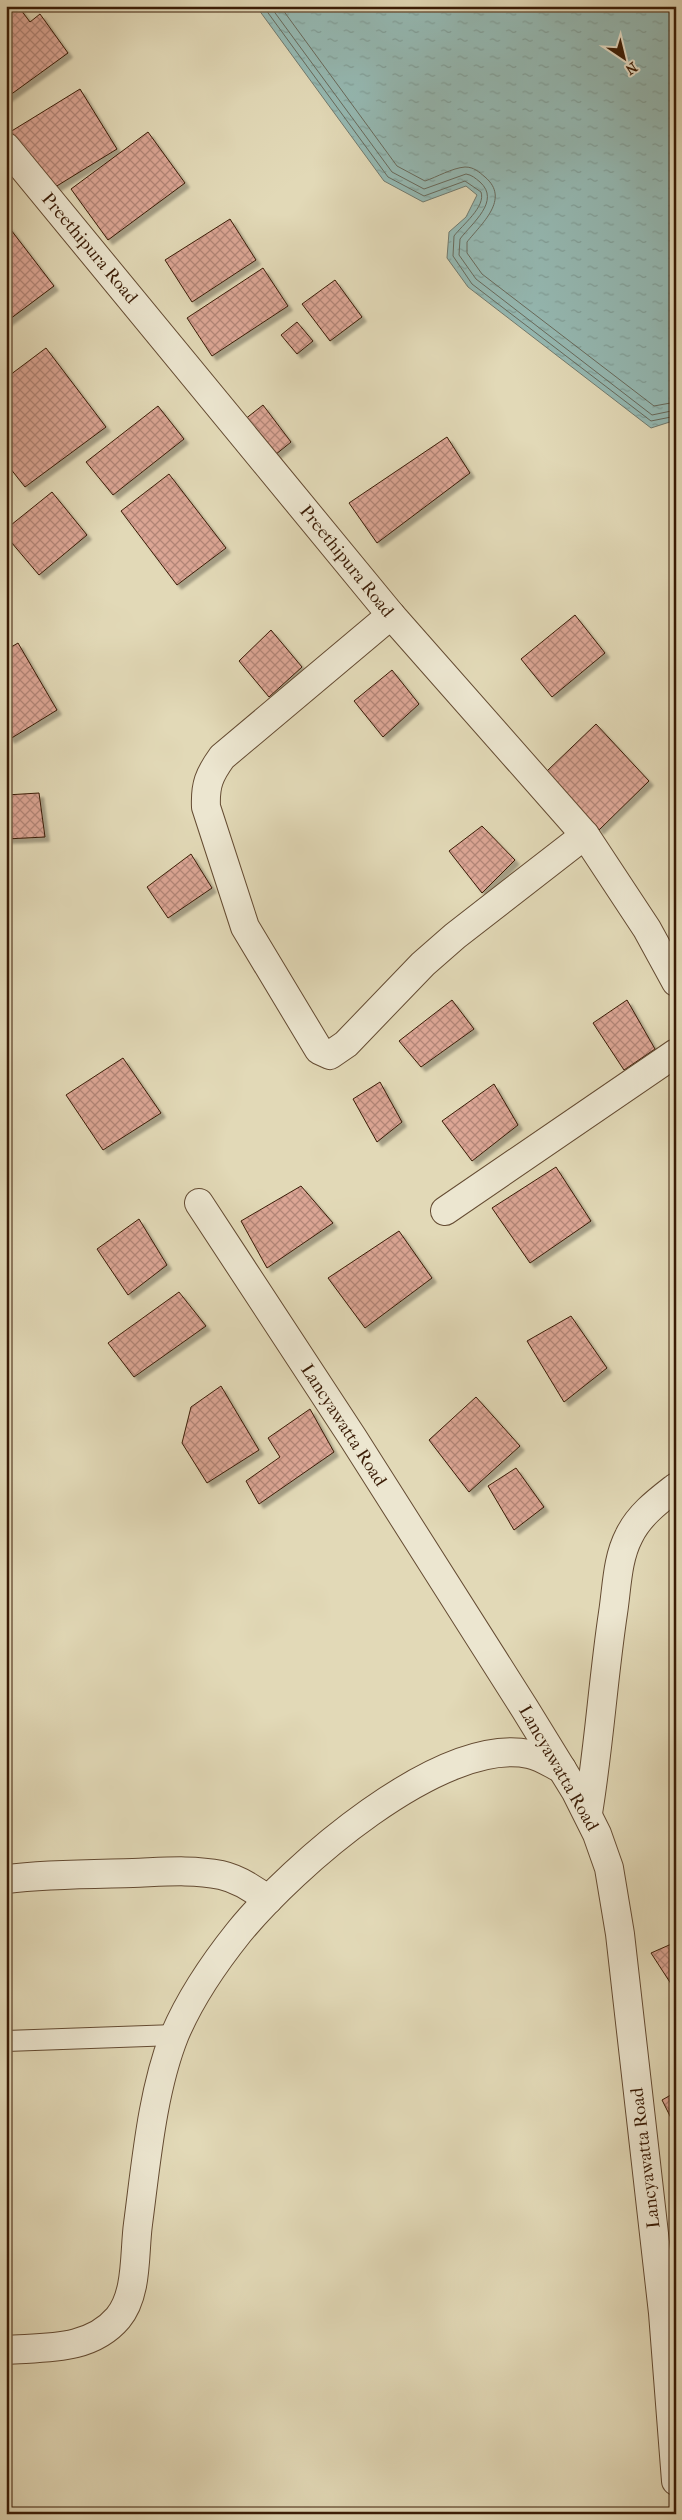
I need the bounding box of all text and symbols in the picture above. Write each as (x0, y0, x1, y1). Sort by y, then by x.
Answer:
north arrow (600, 32, 650, 82)
text: N (622, 58, 640, 78)
street label: Preethipura Road (37, 189, 142, 308)
street label: Preethipura Road (295, 501, 398, 622)
street label: Lancyawatta Road (296, 1360, 391, 1490)
street label: Lancyawatta Road (514, 1702, 603, 1835)
street label: Lancyawatta Road (626, 2086, 665, 2229)

